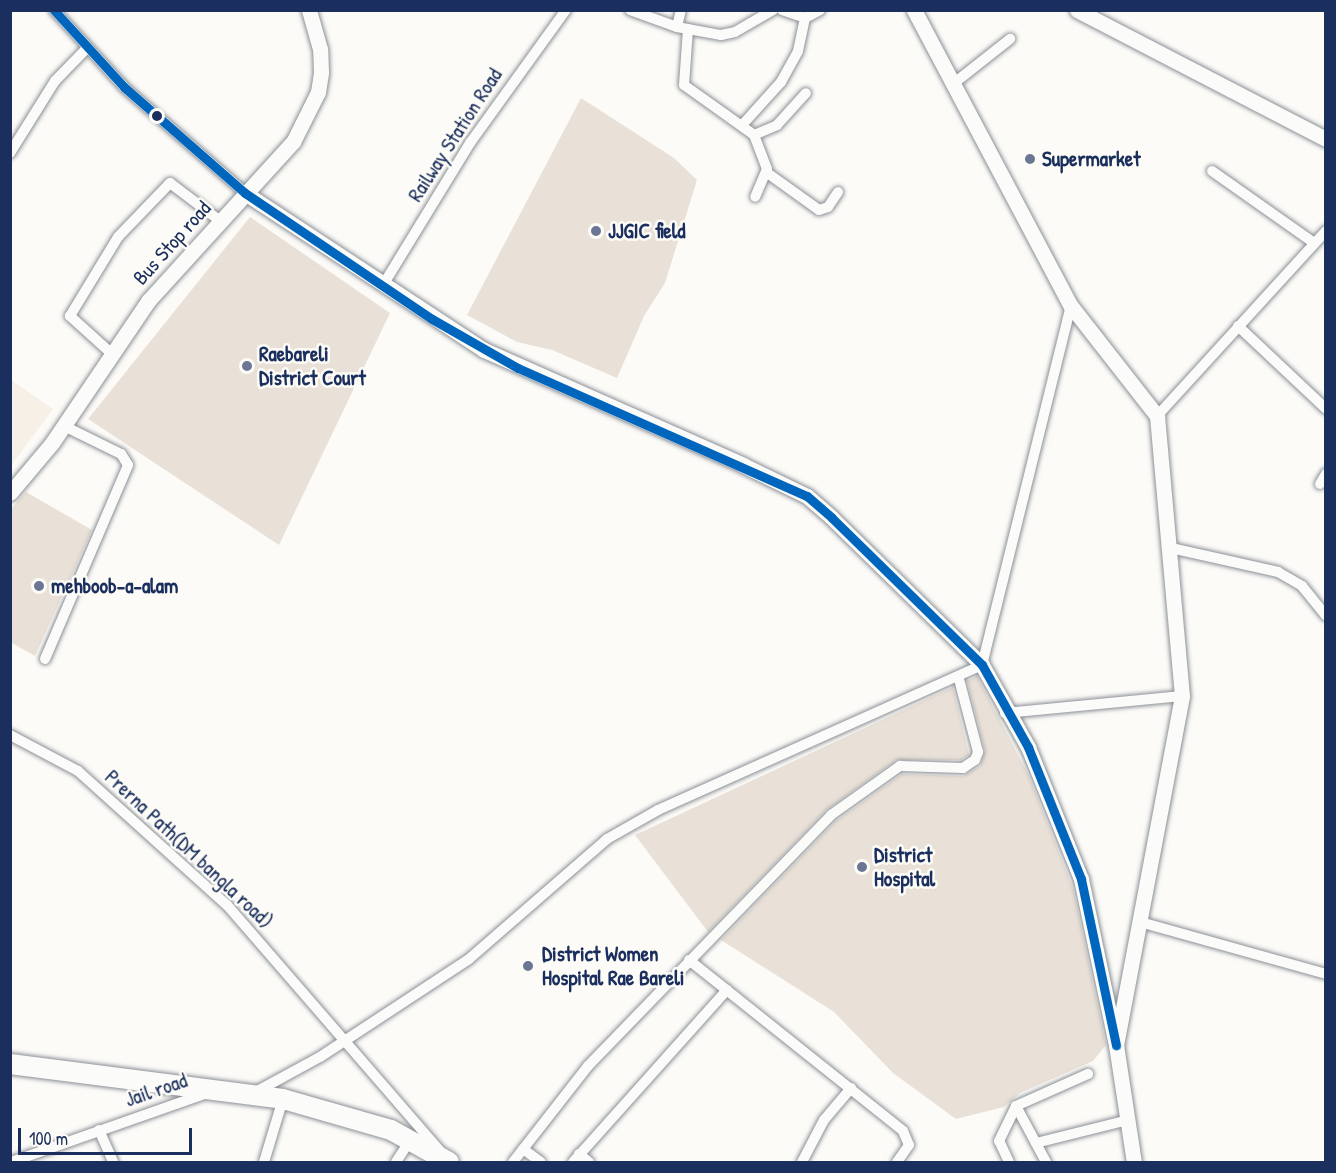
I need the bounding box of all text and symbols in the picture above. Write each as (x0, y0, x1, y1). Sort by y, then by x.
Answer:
street label: Railway Station Road (403, 64, 507, 206)
unlabelled marker (151, 110, 163, 122)
place label: Supermarket (1042, 146, 1140, 172)
marker: Supermarket (1023, 152, 1037, 166)
street label: Bus Stop road (128, 196, 216, 290)
place label: JJGIC field (608, 218, 685, 244)
marker: JJGIC field (589, 224, 603, 238)
place label: Raebareli District Court (259, 341, 366, 391)
marker: Raebareli District Court (240, 359, 254, 373)
place label: mehboob-a-alam (51, 573, 178, 599)
marker: mehboob-a-alam (32, 579, 46, 593)
street label: Prerna Path(DM bangla road) (100, 764, 278, 934)
place label: District Hospital (874, 842, 935, 892)
marker: District Hospital (855, 860, 869, 874)
place label: District Women Hospital Rae Bareli (542, 941, 685, 991)
marker: District Women Hospital Rae Bareli (519, 957, 537, 975)
street label: Jail road (122, 1068, 190, 1112)
scale bar (21, 1116, 195, 1154)
text: 100 m (29, 1126, 68, 1151)

